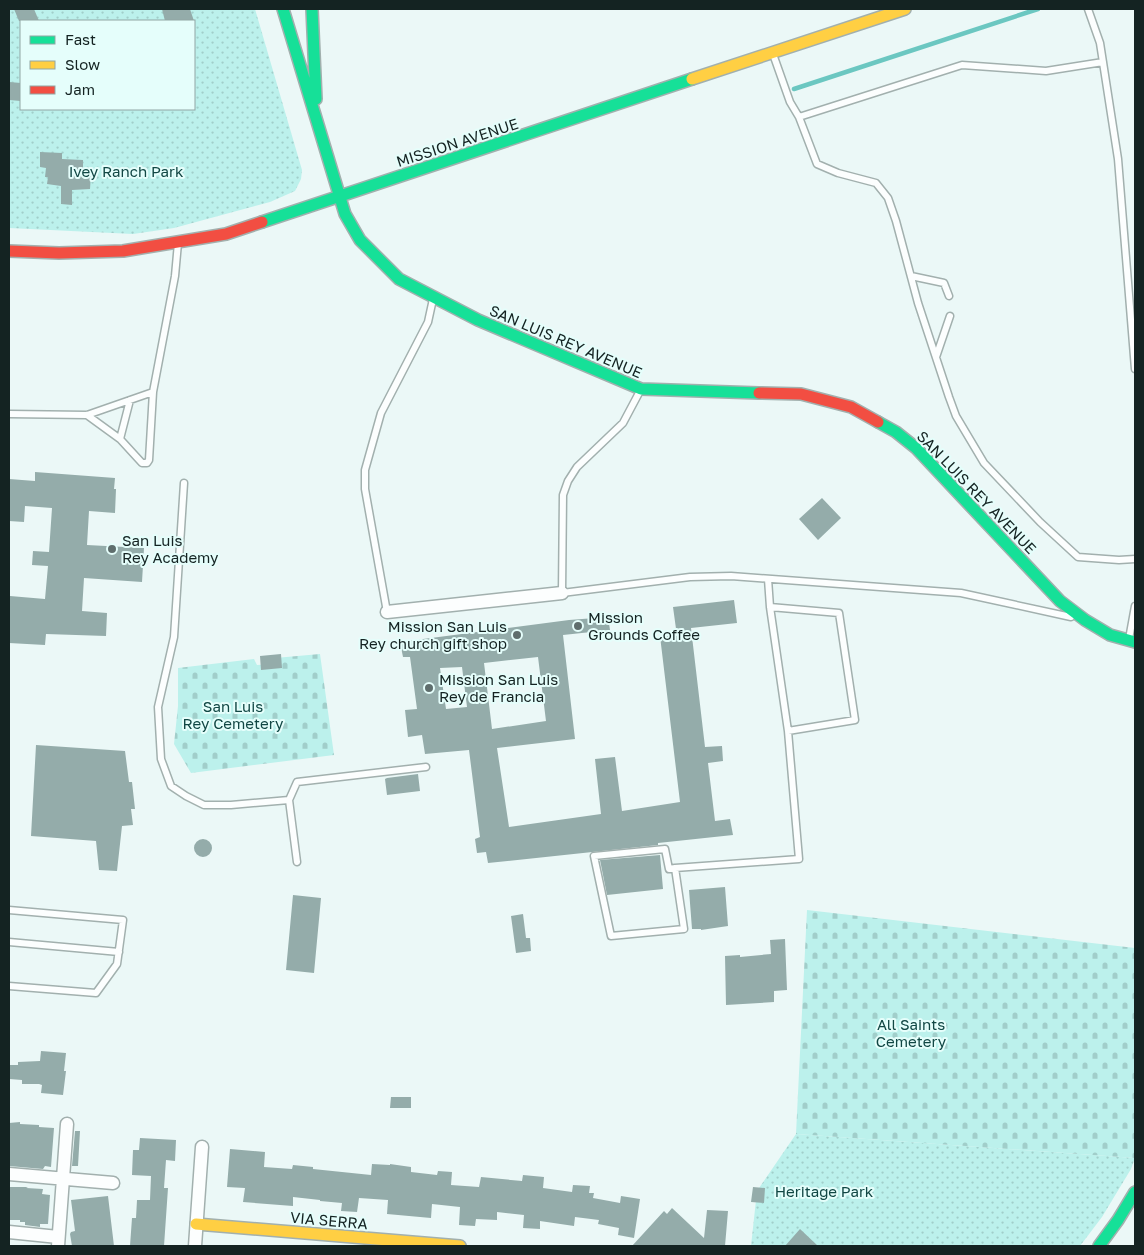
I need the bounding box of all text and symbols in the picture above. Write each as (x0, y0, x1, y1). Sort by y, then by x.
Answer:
legend (20, 20, 195, 110)
text: Fast (65, 30, 96, 48)
text: Slow (65, 55, 100, 73)
text: Jam (65, 80, 95, 98)
street label: MISSION AVENUE (394, 114, 520, 170)
park label: Ivey Ranch Park (69, 162, 184, 180)
street label: SAN LUIS REY AVENUE (487, 301, 645, 381)
street label: SAN LUIS REY AVENUE (914, 427, 1040, 557)
place label: San Luis Rey Academy (122, 531, 219, 566)
marker: San Luis Rey Academy (106, 543, 118, 555)
place label: Mission Grounds Coffee (588, 608, 700, 643)
place label: Mission San Luis Rey church gift shop (359, 617, 507, 652)
marker: Mission Grounds Coffee (572, 620, 584, 632)
marker: Mission San Luis Rey church gift shop (511, 629, 523, 641)
place label: Mission San Luis Rey de Francia (439, 670, 558, 705)
marker: Mission San Luis Rey de Francia (423, 682, 435, 694)
park label: San Luis Rey Cemetery (183, 697, 284, 732)
park label: All Saints Cemetery (876, 1015, 947, 1050)
park label: Heritage Park (775, 1182, 874, 1200)
street label: VIA SERRA (289, 1208, 369, 1232)

